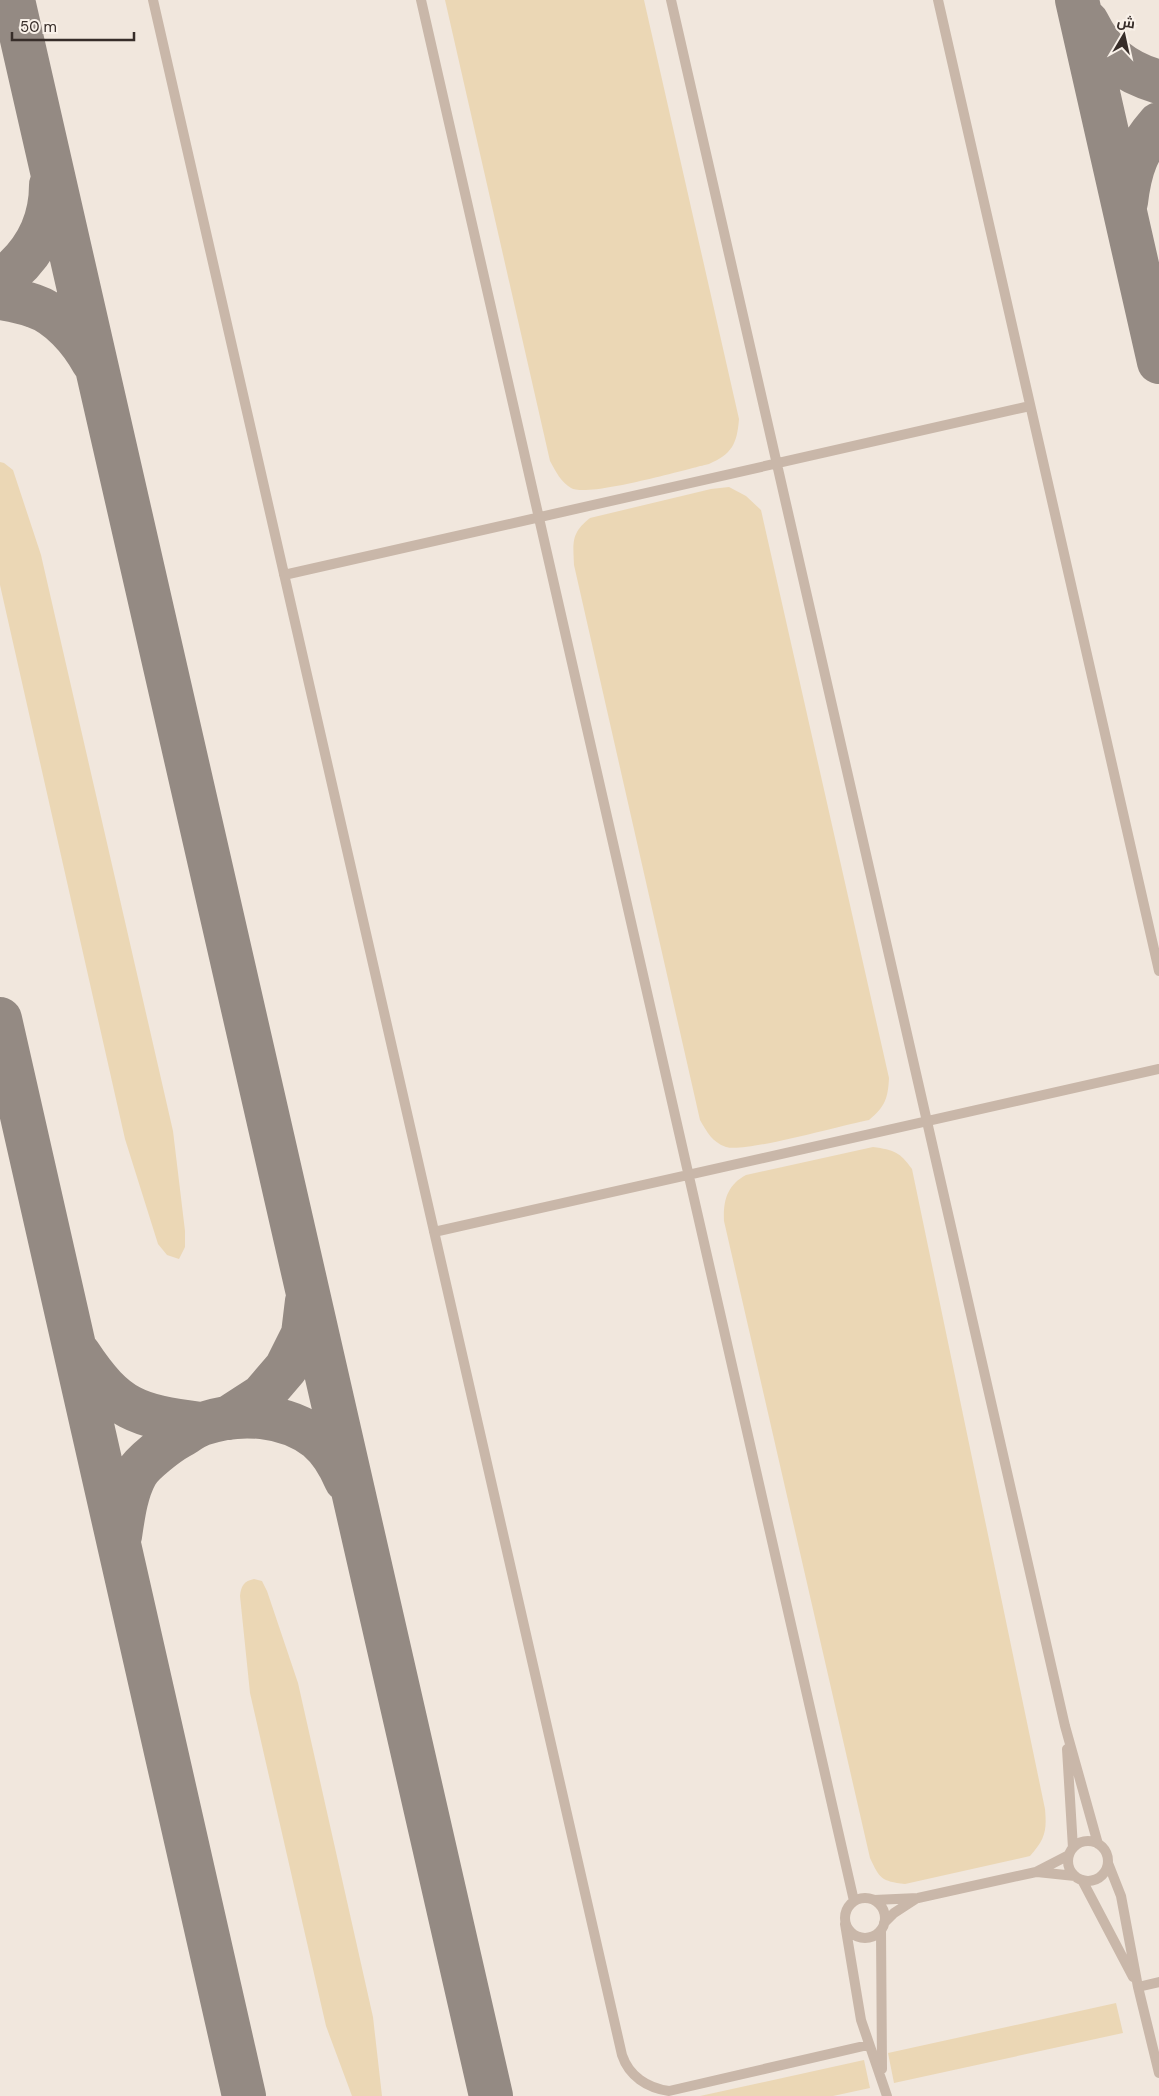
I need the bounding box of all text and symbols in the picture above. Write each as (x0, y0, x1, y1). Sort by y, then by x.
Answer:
scale bar (12, 10, 135, 42)
north arrow (1099, 10, 1149, 60)
text: ش (1116, 12, 1136, 32)
text: 50 m (20, 17, 57, 37)

